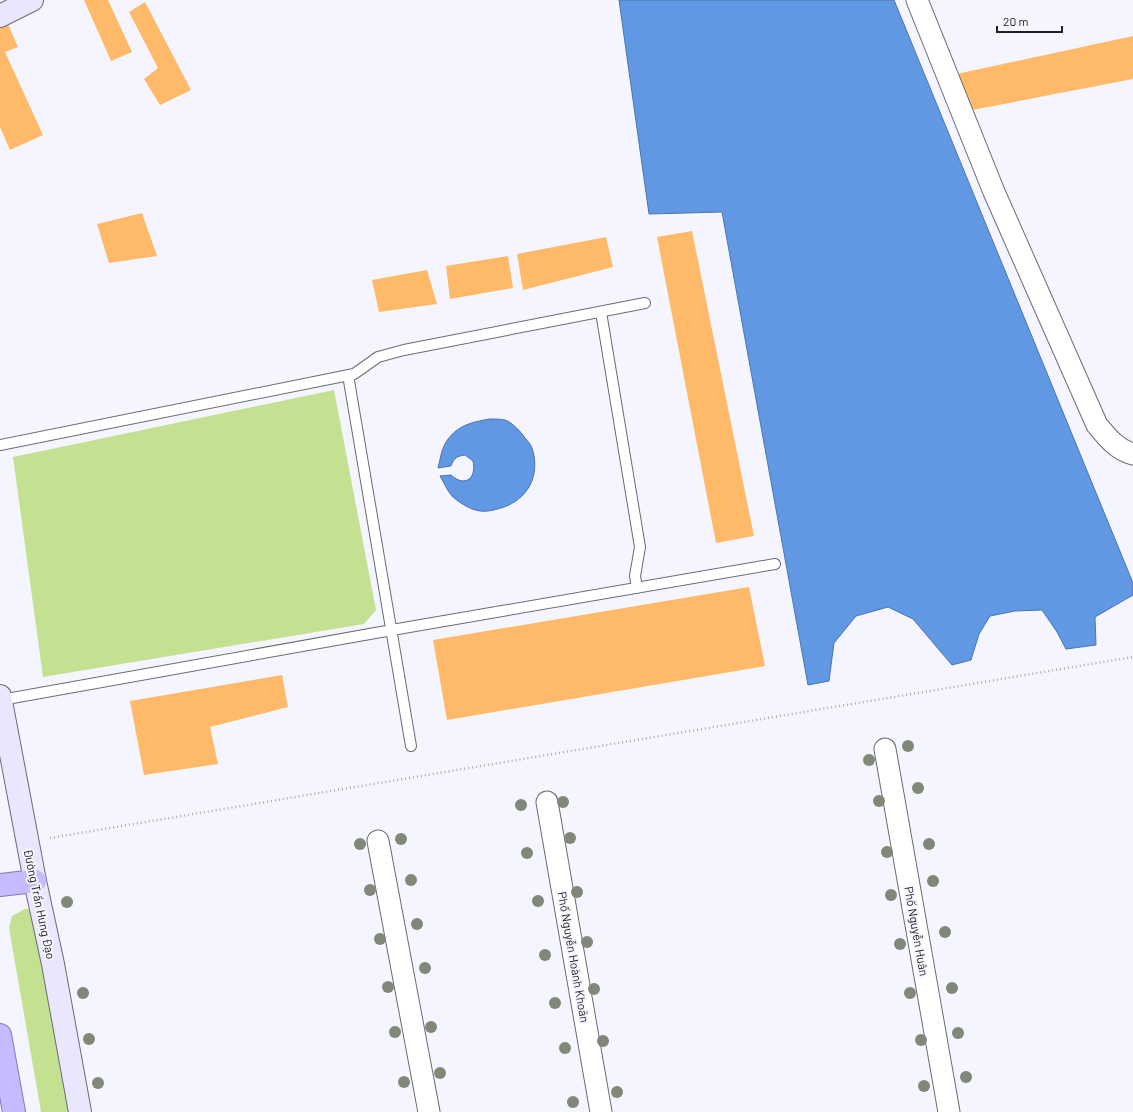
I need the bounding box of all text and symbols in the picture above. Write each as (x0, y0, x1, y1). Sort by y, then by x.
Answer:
scale bar (997, 8, 1062, 34)
text: 20 m (1003, 14, 1029, 28)
street label: Đường Trần Hưng Đạo (22, 848, 58, 960)
street label: Phố Nguyễn Huân (902, 885, 932, 977)
street label: Phố Nguyễn Hoành Khoản (556, 891, 592, 1023)

